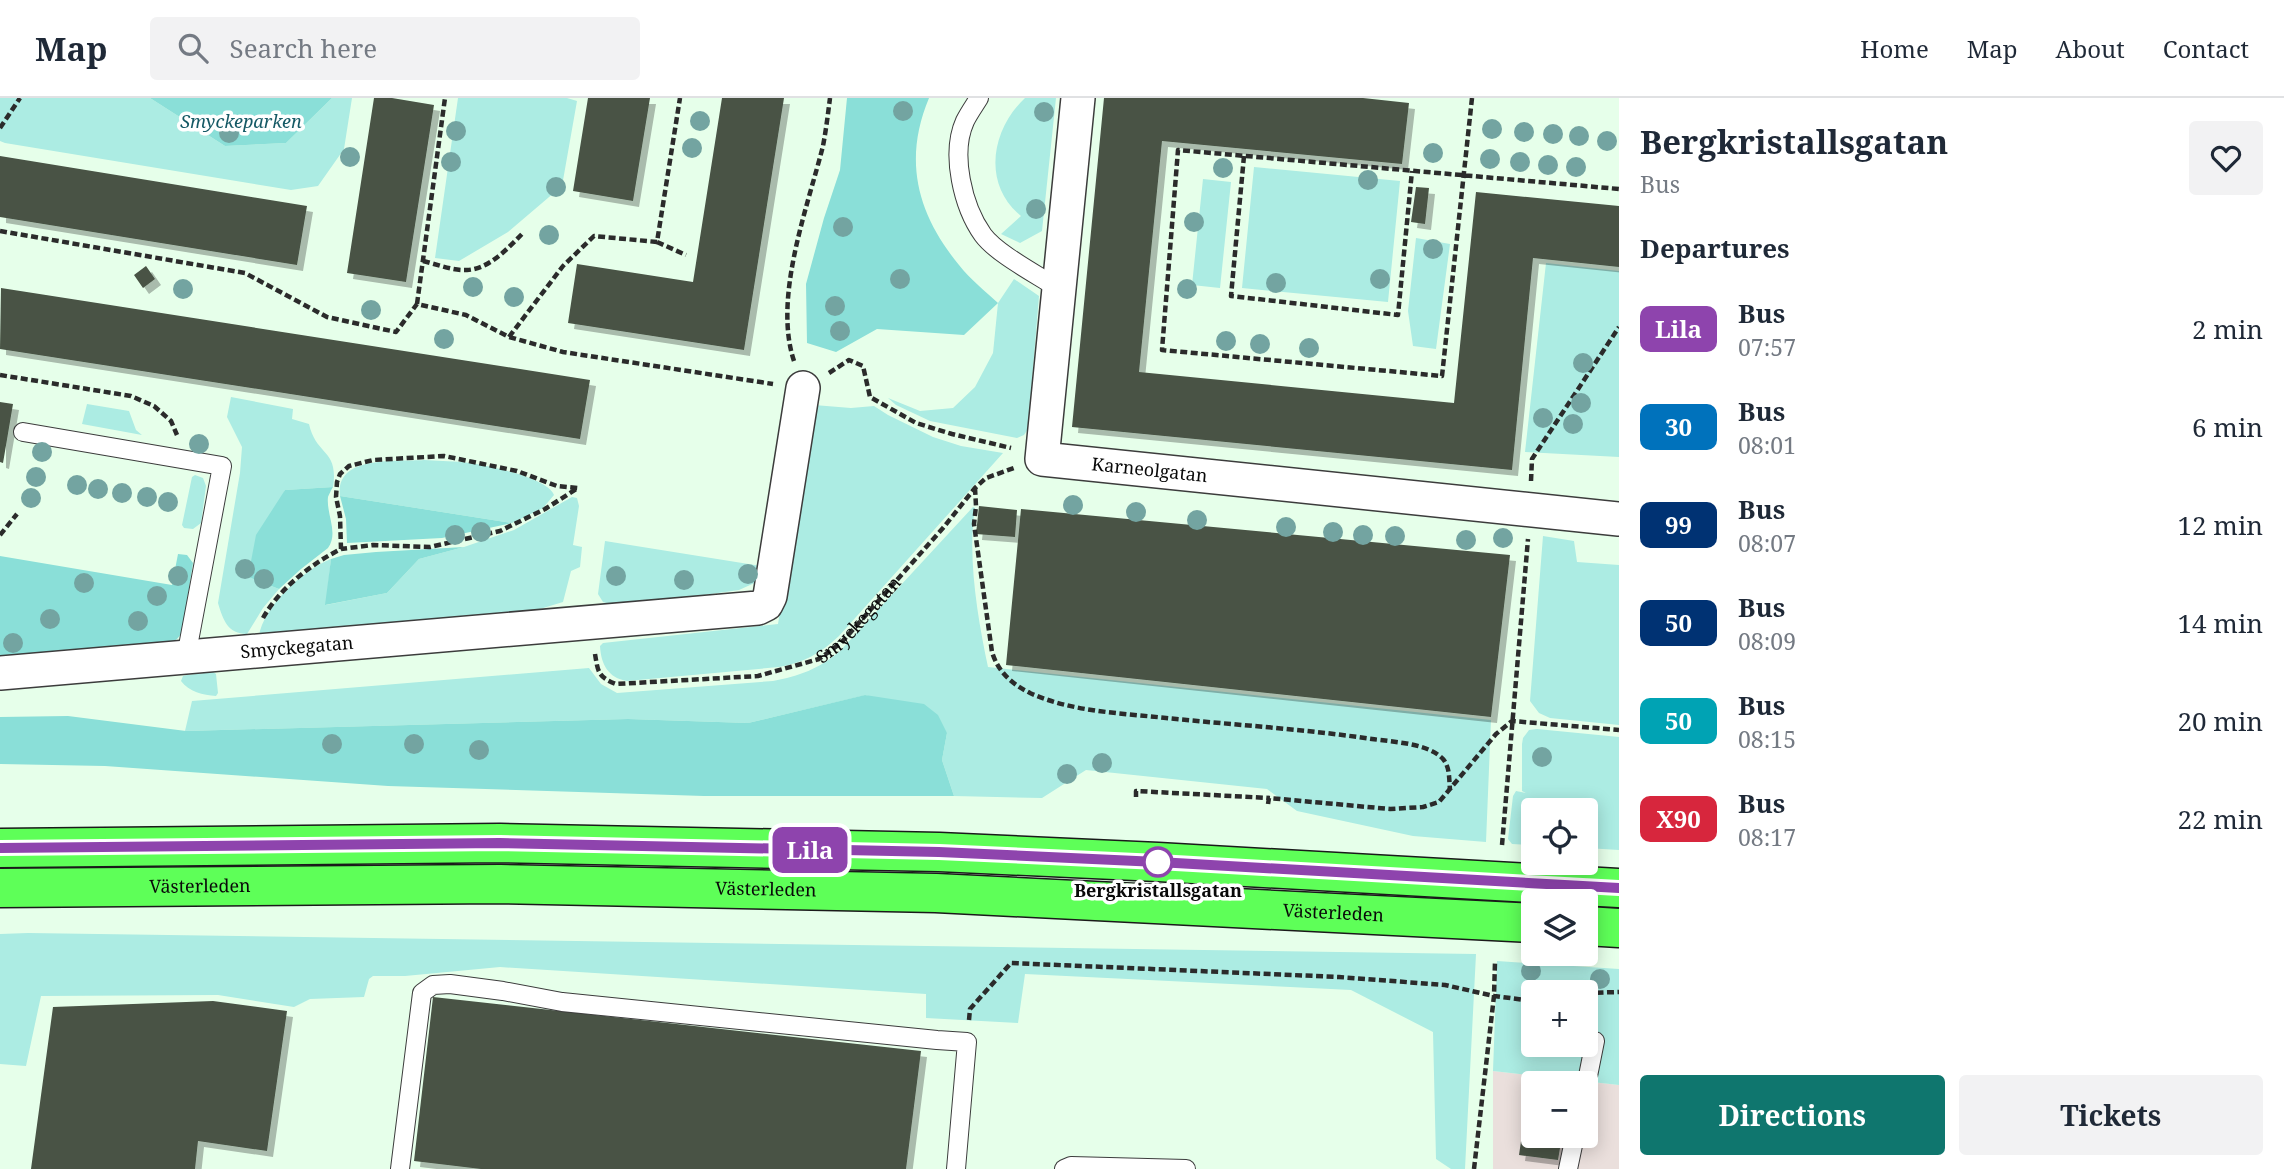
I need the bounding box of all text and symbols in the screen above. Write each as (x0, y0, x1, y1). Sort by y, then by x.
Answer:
search box (150, 17, 640, 80)
text: Map (35, 26, 108, 71)
icon: search (174, 29, 212, 67)
text: Search here (230, 30, 377, 66)
text: Home (1860, 32, 1929, 65)
text: Map (1967, 32, 2018, 65)
text: About (2056, 32, 2125, 65)
text: Contact (2163, 32, 2249, 65)
park label: Smyckeparken (180, 109, 302, 133)
text: Bergkristallsgatan (1640, 119, 1948, 164)
button: heart (2189, 121, 2263, 195)
text: Bus (1640, 168, 1680, 200)
text: Departures (1640, 230, 1790, 266)
text: Bus (1738, 295, 1785, 331)
text: 2 min (2192, 311, 2263, 347)
text: Lila (1655, 312, 1702, 345)
text: 07:57 (1738, 331, 1796, 363)
text: Bus (1738, 393, 1785, 429)
text: 6 min (2192, 409, 2263, 445)
text: 30 (1665, 410, 1692, 443)
text: 08:01 (1738, 429, 1796, 461)
street label: Karneolgatan (1091, 451, 1209, 487)
text: Bus (1738, 491, 1785, 527)
text: 12 min (2178, 507, 2263, 543)
text: 99 (1665, 508, 1692, 541)
text: 08:07 (1738, 527, 1796, 559)
street label: Smyckegatan (811, 570, 906, 668)
text: Bus (1738, 589, 1785, 625)
text: 14 min (2178, 605, 2263, 641)
text: 50 (1665, 606, 1692, 639)
text: 08:09 (1738, 625, 1796, 657)
street label: Smyckegatan (239, 630, 355, 663)
text: Bus (1738, 687, 1785, 723)
text: 20 min (2178, 703, 2263, 739)
text: 50 (1665, 704, 1692, 737)
text: 08:15 (1738, 723, 1796, 755)
text: Bus (1738, 785, 1785, 821)
map controls (1521, 798, 1598, 1148)
button: locate (1521, 798, 1598, 875)
text: 22 min (2178, 801, 2263, 837)
text: X90 (1656, 802, 1701, 835)
text: 08:17 (1738, 821, 1796, 853)
line badge: Lila (761, 827, 859, 873)
text: Lila (787, 833, 834, 866)
marker: Bergkristallsgatan (1143, 847, 1173, 877)
street label: Västerleden (149, 873, 251, 898)
street label: Västerleden (715, 875, 817, 902)
place label: Bergkristallsgatan (1074, 878, 1242, 902)
button: layers (1521, 889, 1598, 966)
street label: Västerleden (1282, 897, 1385, 927)
button: + (1521, 980, 1598, 1057)
button: − (1521, 1071, 1598, 1148)
button: Directions (1640, 1075, 1945, 1155)
button: Tickets (1959, 1075, 2263, 1155)

